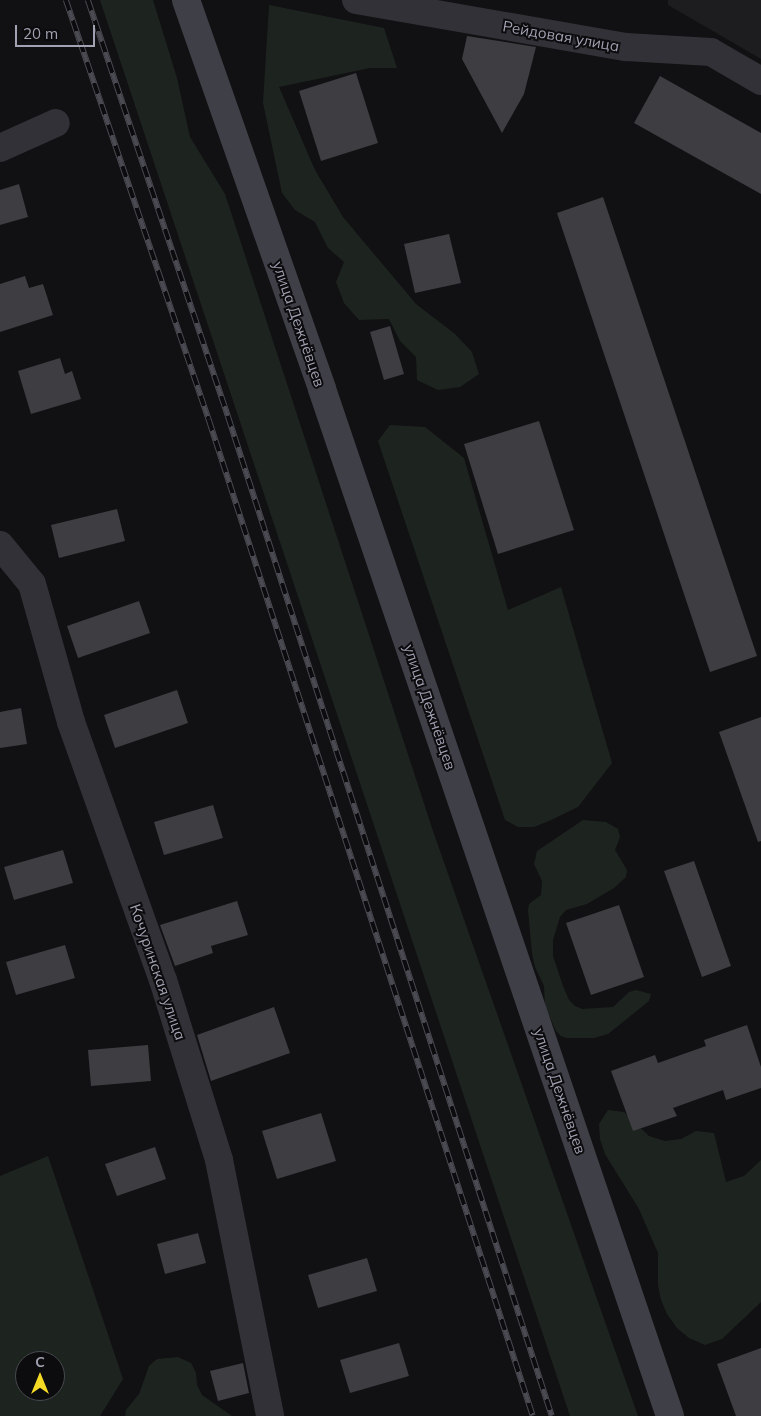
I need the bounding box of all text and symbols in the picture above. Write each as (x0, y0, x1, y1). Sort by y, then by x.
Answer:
scale bar (18, 15, 98, 47)
street label: Рейдовая улица (501, 17, 621, 55)
text: 20 m (23, 24, 58, 43)
street label: улица Дежнёвцев (269, 259, 329, 389)
street label: улица Дежнёвцев (400, 642, 460, 772)
street label: Кочуринская улица (126, 902, 190, 1042)
street label: улица Дежнёвцев (530, 1026, 590, 1156)
north arrow (15, 1351, 65, 1401)
text: С (35, 1353, 45, 1371)

